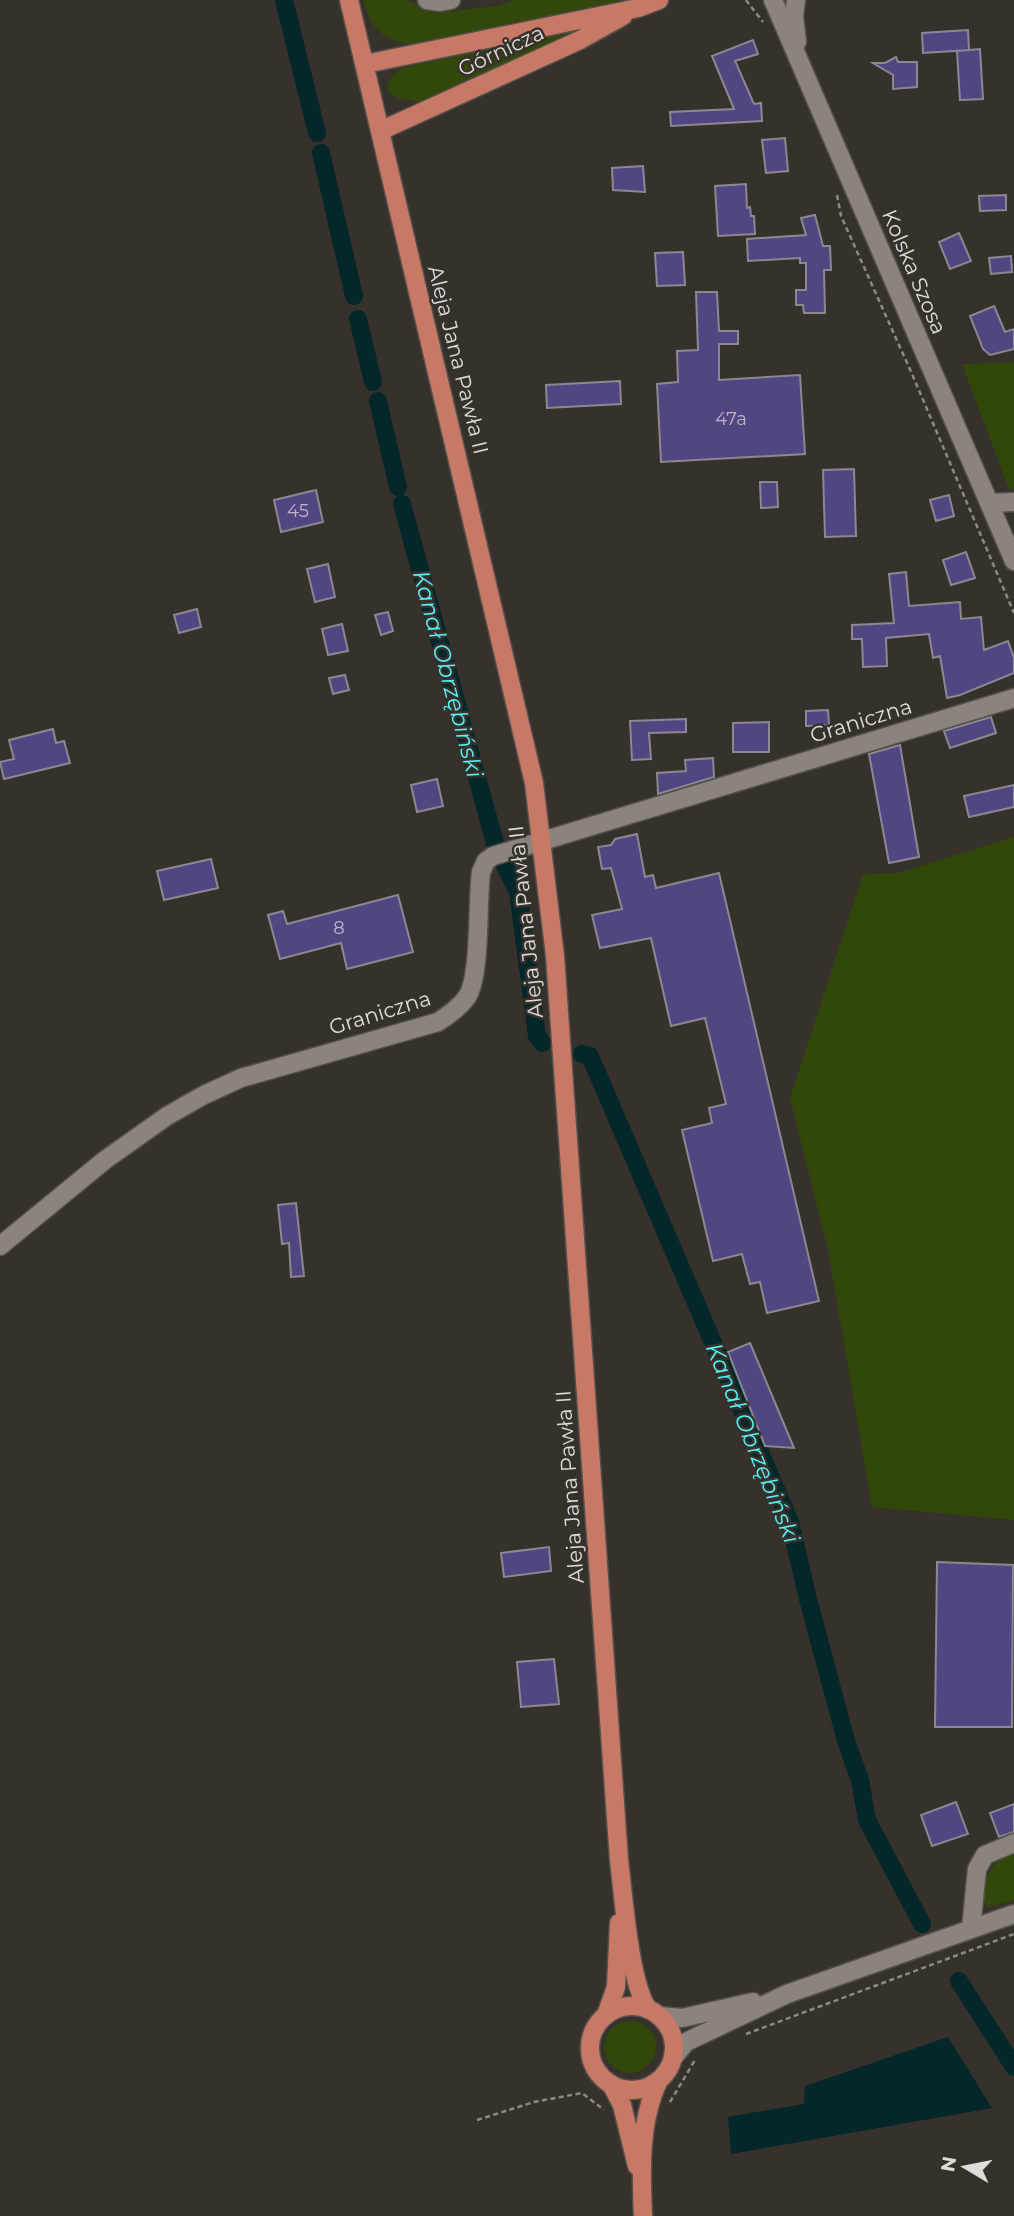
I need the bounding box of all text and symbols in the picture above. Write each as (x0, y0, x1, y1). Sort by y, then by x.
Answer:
street label: Górnicza (454, 20, 548, 81)
street label: Kolska Szosa (877, 206, 952, 338)
street label: Aleja Jana Pawła II (423, 263, 494, 457)
house number: 47a (715, 408, 747, 430)
house number: 45 (287, 500, 309, 522)
water label: Kanał Obrzębiński (407, 567, 489, 781)
street label: Graniczna (807, 693, 915, 748)
street label: Aleja Jana Pawła II (503, 825, 548, 1020)
house number: 8 (333, 917, 345, 939)
street label: Graniczna (326, 985, 434, 1040)
water label: Kanał Obrzębiński (700, 1339, 806, 1548)
street label: Aleja Jana Pawła II (550, 1390, 589, 1584)
north arrow (930, 2132, 1000, 2202)
text: N (936, 2155, 961, 2174)

